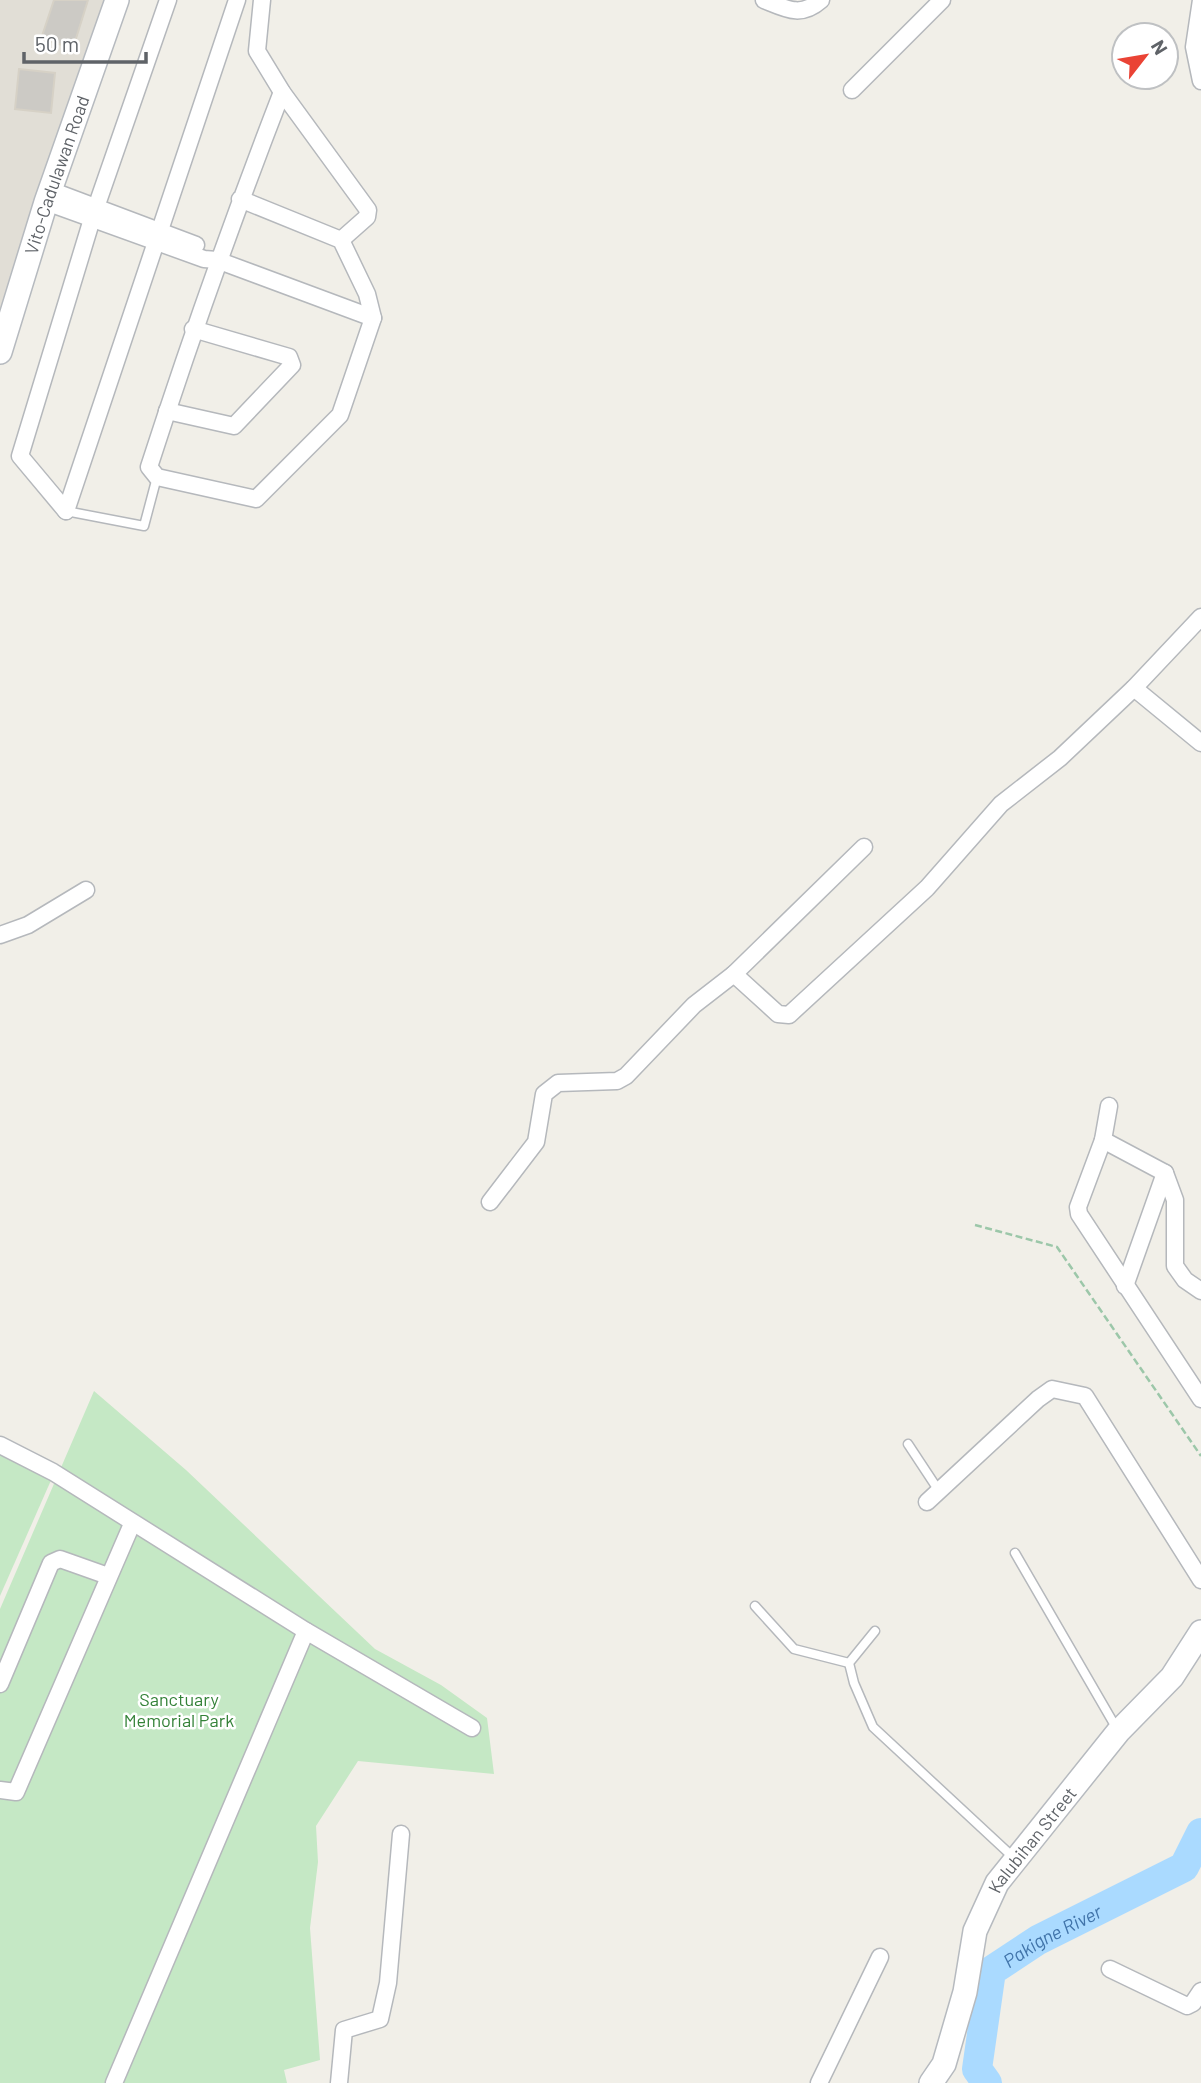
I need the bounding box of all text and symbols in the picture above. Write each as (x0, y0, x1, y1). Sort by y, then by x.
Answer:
scale bar (24, 21, 147, 65)
north arrow (1110, 21, 1180, 91)
text: 50 m (35, 31, 79, 56)
text: N (1147, 36, 1173, 58)
street label: Vito-Cadulawan Road (20, 92, 94, 257)
park label: Sanctuary Memorial Park (124, 1688, 234, 1731)
street label: Kalubihan Street (983, 1782, 1081, 1896)
water label: Pakigne River (998, 1898, 1106, 1972)

